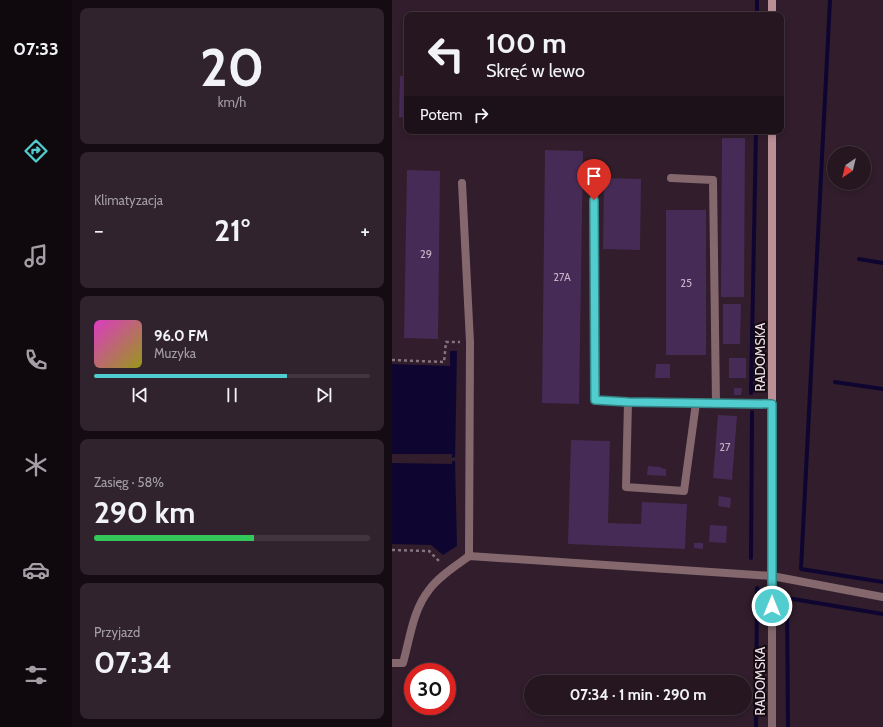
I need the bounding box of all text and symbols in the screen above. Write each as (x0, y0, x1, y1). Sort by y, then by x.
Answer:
text: 100 m (486, 26, 567, 60)
icon: left (420, 28, 472, 80)
text: 20 (200, 36, 264, 99)
text: 07:33 (13, 38, 59, 60)
text: Skręć w lewo (486, 60, 585, 82)
text: km/h (218, 94, 246, 110)
icon: right (470, 104, 492, 126)
text: Potem (420, 106, 462, 124)
icon: directions (22, 137, 50, 165)
north arrow (827, 146, 871, 190)
map controls (827, 146, 871, 190)
pin (577, 159, 611, 200)
icon: arrive (583, 165, 605, 187)
text: Klimatyzacja (94, 192, 163, 208)
text: 21° (214, 212, 250, 249)
text: − (94, 217, 104, 244)
text: + (360, 217, 370, 244)
icon: music (22, 242, 50, 270)
house number: 29 (420, 247, 432, 261)
house number: 27A (553, 270, 571, 284)
house number: 25 (680, 276, 692, 290)
street label: RADOMSKA (752, 323, 768, 391)
text: 96.0 FM (154, 327, 208, 345)
text: Muzyka (154, 345, 196, 361)
icon: phone (22, 346, 50, 374)
icon: previous (129, 384, 151, 406)
icon: pause (221, 384, 243, 406)
icon: next (313, 384, 335, 406)
house number: 27 (719, 440, 731, 454)
icon: climate (22, 451, 50, 479)
text: Zasięg · 58% (94, 474, 164, 490)
text: 290 km (94, 494, 195, 531)
icon: car (22, 556, 50, 584)
position arrow (751, 585, 793, 627)
text: Przyjazd (94, 624, 140, 640)
text: 07:34 (94, 644, 172, 681)
street label: RADOMSKA (752, 647, 768, 715)
icon: filters (22, 661, 50, 689)
speed limit sign: 30 (404, 663, 456, 715)
text: 07:34 · 1 min · 290 m (570, 686, 706, 704)

